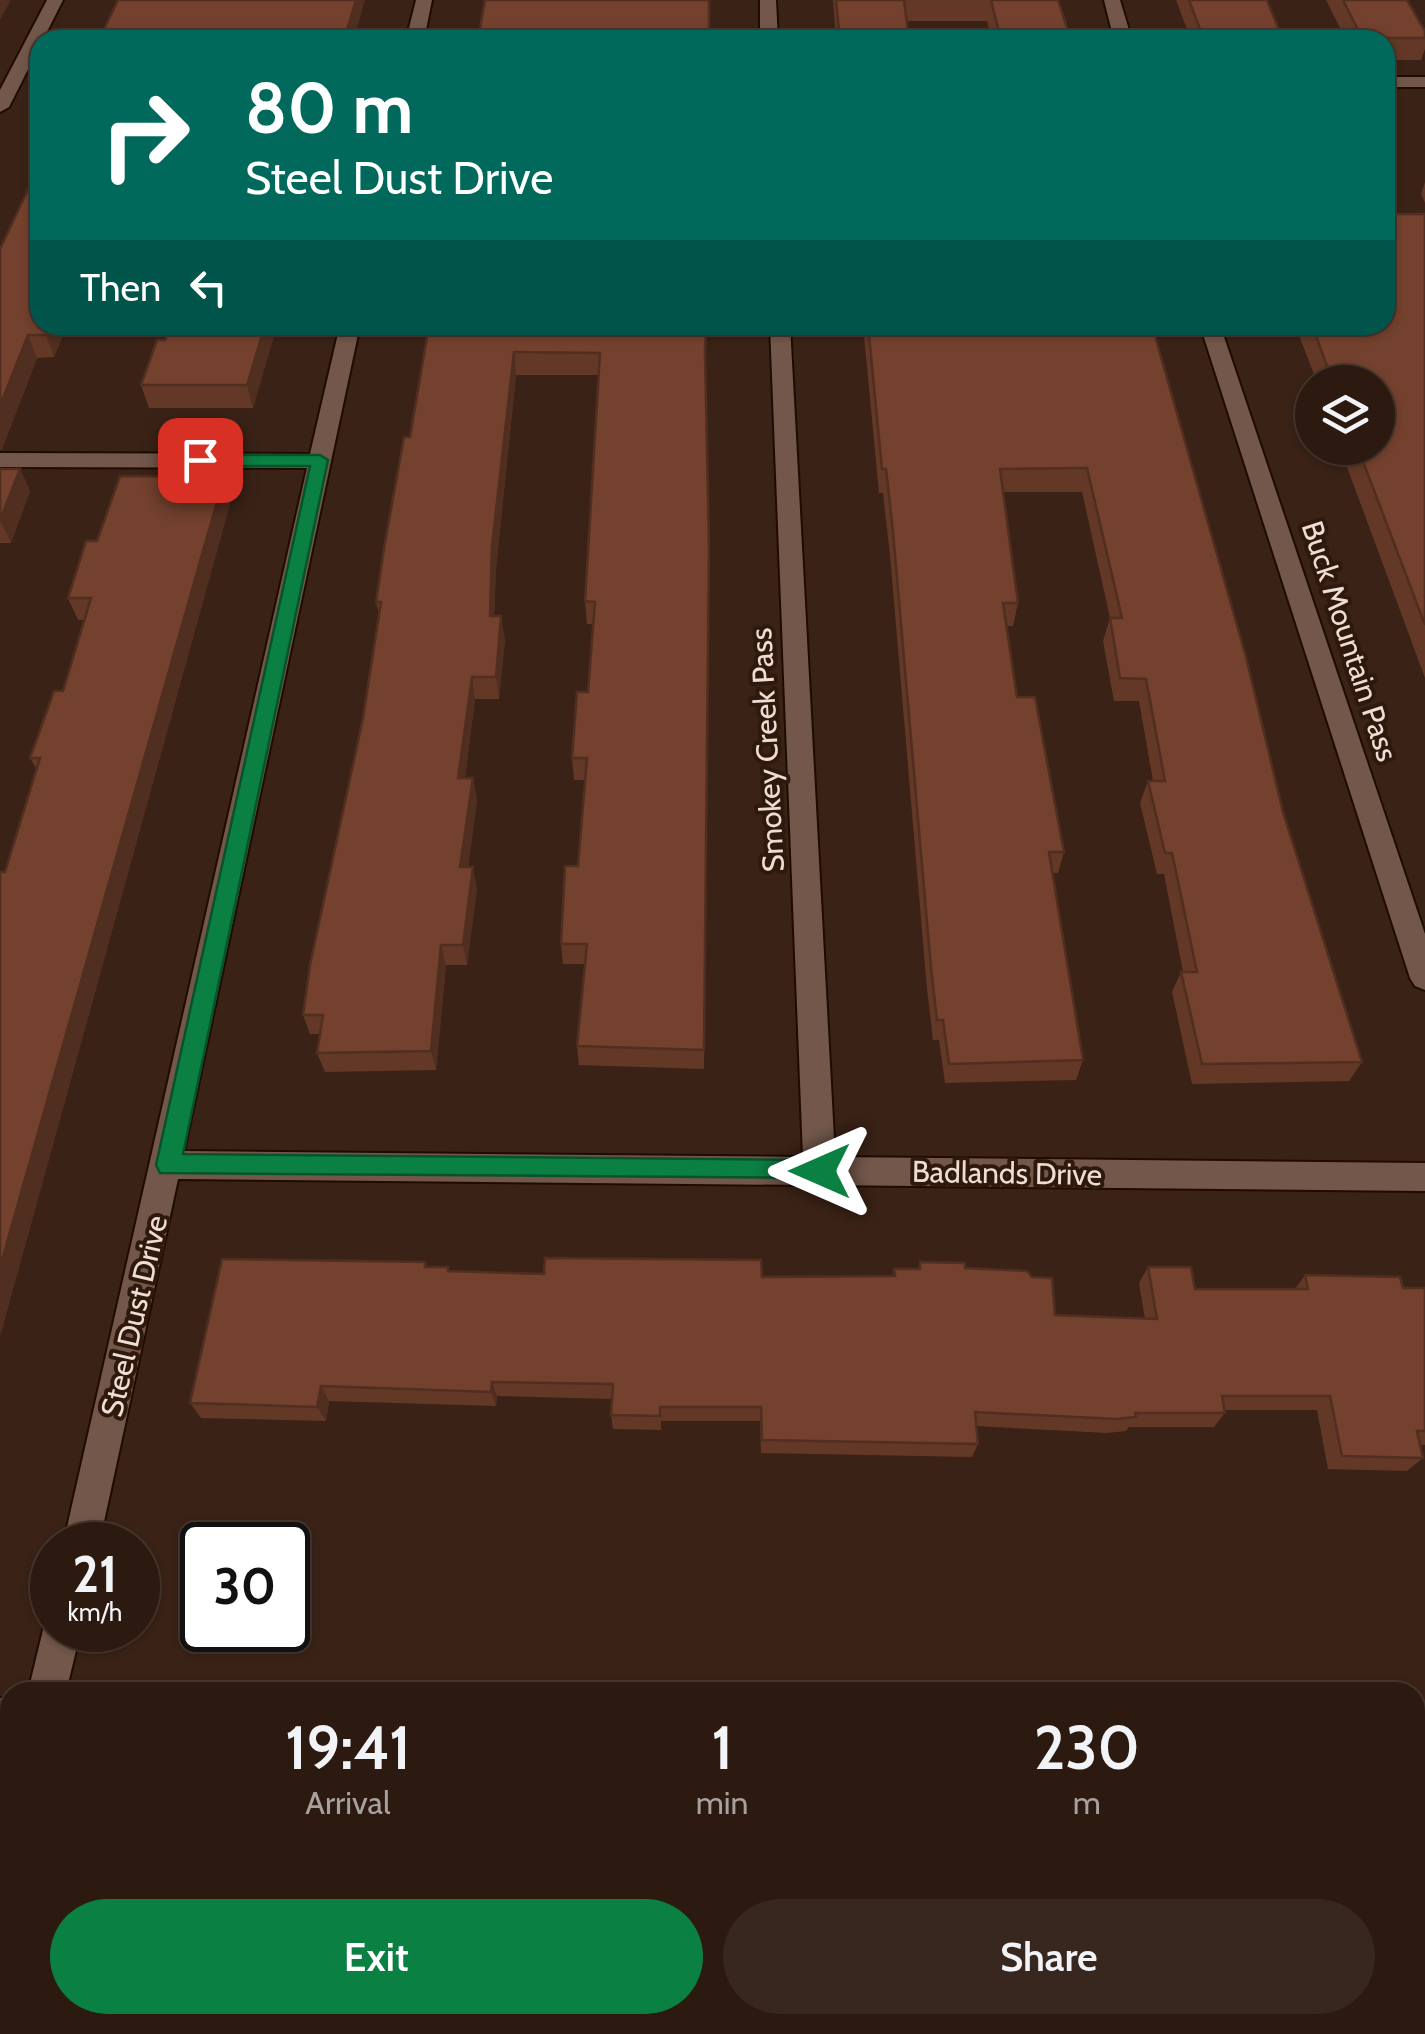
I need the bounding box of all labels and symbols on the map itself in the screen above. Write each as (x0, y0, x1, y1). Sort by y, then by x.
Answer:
pin (158, 418, 243, 503)
street label: Buck Mountain Pass (1294, 516, 1406, 766)
street label: Smokey Creek Pass (742, 627, 792, 873)
position arrow (768, 1119, 872, 1223)
street label: Badlands Drive (912, 1153, 1102, 1193)
street label: Steel Dust Drive (93, 1212, 175, 1420)
speed limit sign: 30 (180, 1522, 310, 1652)

